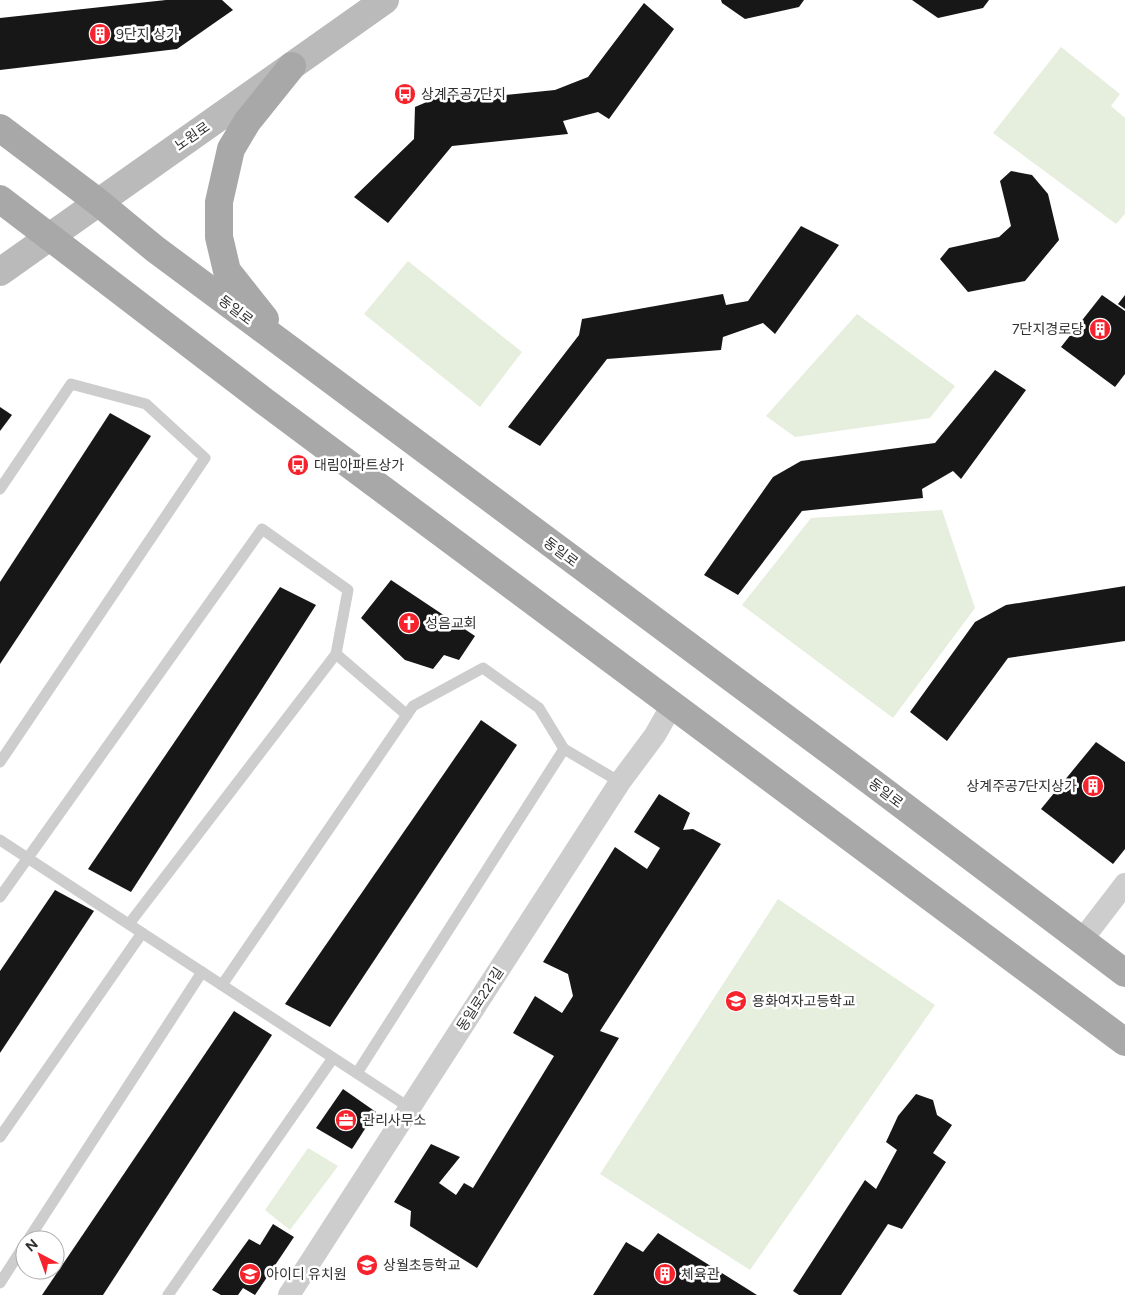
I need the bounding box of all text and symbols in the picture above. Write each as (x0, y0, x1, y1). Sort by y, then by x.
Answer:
building icon: 9단지 상가 (88, 22, 112, 46)
place label: 9단지 상가 (116, 26, 179, 43)
bus stop icon: 상계주공7단지 (393, 82, 417, 106)
place label: 상계주공7단지 (421, 86, 506, 103)
street label: 노원로 (172, 118, 213, 154)
street label: 동일로 (215, 292, 256, 329)
building icon: 7단지경로당 (1088, 317, 1112, 341)
place label: 7단지경로당 (1012, 321, 1084, 338)
bus stop icon: 대림아파트상가 (286, 453, 310, 477)
place label: 대림아파트상가 (314, 457, 404, 474)
street label: 동일로 (540, 534, 581, 571)
church icon: 성음교회 (397, 611, 421, 635)
place label: 성음교회 (425, 615, 477, 632)
building icon: 상계주공7단지상가 (1081, 774, 1105, 798)
street label: 동일로 (865, 775, 906, 812)
place label: 상계주공7단지상가 (966, 778, 1077, 795)
street label: 동일로221길 (453, 964, 507, 1035)
school or university icon: 용화여자고등학교 (724, 989, 748, 1013)
place label: 용화여자고등학교 (752, 993, 855, 1010)
office icon: 관리사무소 (334, 1108, 358, 1132)
place label: 관리사무소 (362, 1112, 427, 1129)
north arrow (15, 1230, 65, 1280)
text: N (22, 1236, 41, 1256)
school or university icon: 상월초등학교 (355, 1253, 379, 1277)
place label: 상월초등학교 (383, 1257, 460, 1274)
school or university icon: 아이디 유치원 (238, 1262, 262, 1286)
building icon: 체육관 (653, 1262, 677, 1286)
place label: 아이디 유치원 (266, 1266, 347, 1283)
place label: 체육관 (681, 1266, 720, 1283)

